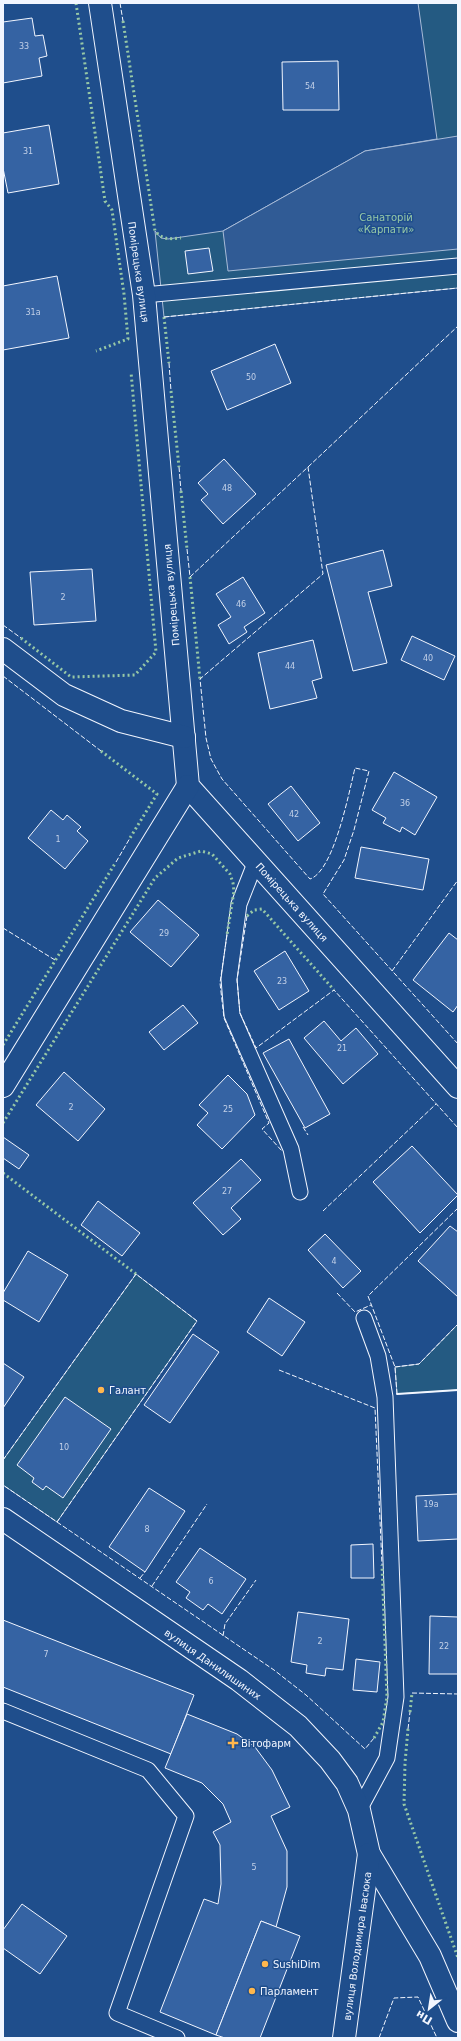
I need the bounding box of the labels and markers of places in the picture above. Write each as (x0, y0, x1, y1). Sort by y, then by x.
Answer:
marker: Галант (96, 1385, 106, 1395)
place label: Галант (109, 1385, 146, 1396)
marker: Вітофарм (228, 1738, 238, 1748)
place label: Вітофарм (241, 1738, 291, 1749)
marker: SushiDim (260, 1959, 270, 1969)
place label: SushiDim (273, 1959, 320, 1970)
marker: Парламент (247, 1986, 257, 1996)
place label: Парламент (260, 1986, 319, 1997)

